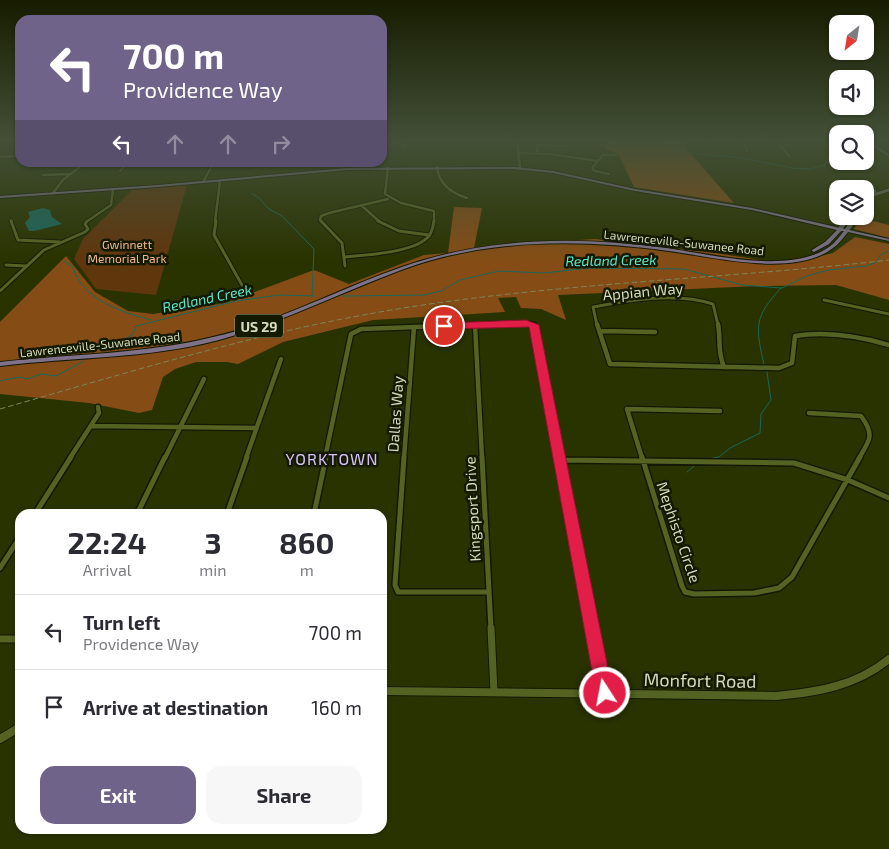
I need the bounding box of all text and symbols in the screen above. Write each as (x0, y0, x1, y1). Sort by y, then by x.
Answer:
north arrow (829, 15, 874, 60)
map controls (829, 15, 874, 225)
text: 700 m (123, 34, 224, 76)
icon: left (40, 35, 105, 100)
button: sound (829, 70, 874, 115)
text: Providence Way (123, 76, 283, 102)
button: search (829, 125, 874, 170)
icon: left (108, 130, 136, 158)
icon: ahead (161, 130, 189, 158)
icon: ahead (214, 130, 242, 158)
icon: right (267, 130, 295, 158)
button: layers (829, 180, 874, 225)
street label: Lawrenceville-Suwanee Road (603, 227, 765, 257)
park label: Gwinnett Memorial Park (87, 237, 167, 265)
water label: Redland Creek (565, 251, 657, 269)
street label: Appian Way (602, 279, 684, 303)
water label: Redland Creek (161, 280, 253, 316)
pin (423, 305, 465, 347)
icon: arrive (430, 312, 458, 340)
road number: US 29 (235, 314, 283, 338)
street label: Lawrenceville-Suwanee Road (19, 329, 181, 359)
street label: Dallas Way (383, 375, 407, 453)
district label: YORKTOWN (285, 449, 379, 468)
street label: Kingsport Drive (460, 456, 484, 562)
street label: Mephisto Circle (653, 479, 705, 585)
text: 22:24 (68, 524, 147, 560)
text: 3 (204, 524, 221, 560)
text: 860 (279, 524, 334, 560)
text: Arrival (83, 560, 131, 579)
text: min (199, 560, 227, 579)
text: m (300, 560, 314, 579)
text: Turn left (83, 611, 160, 634)
icon: left (40, 618, 68, 646)
text: 700 m (308, 621, 362, 644)
text: Providence Way (83, 634, 199, 653)
position arrow (578, 666, 630, 718)
street label: Monfort Road (643, 668, 757, 692)
icon: arrive (40, 693, 68, 721)
text: Arrive at destination (83, 696, 268, 719)
text: 160 m (311, 696, 362, 719)
button: Exit (40, 766, 196, 824)
button: Share (206, 766, 362, 824)

